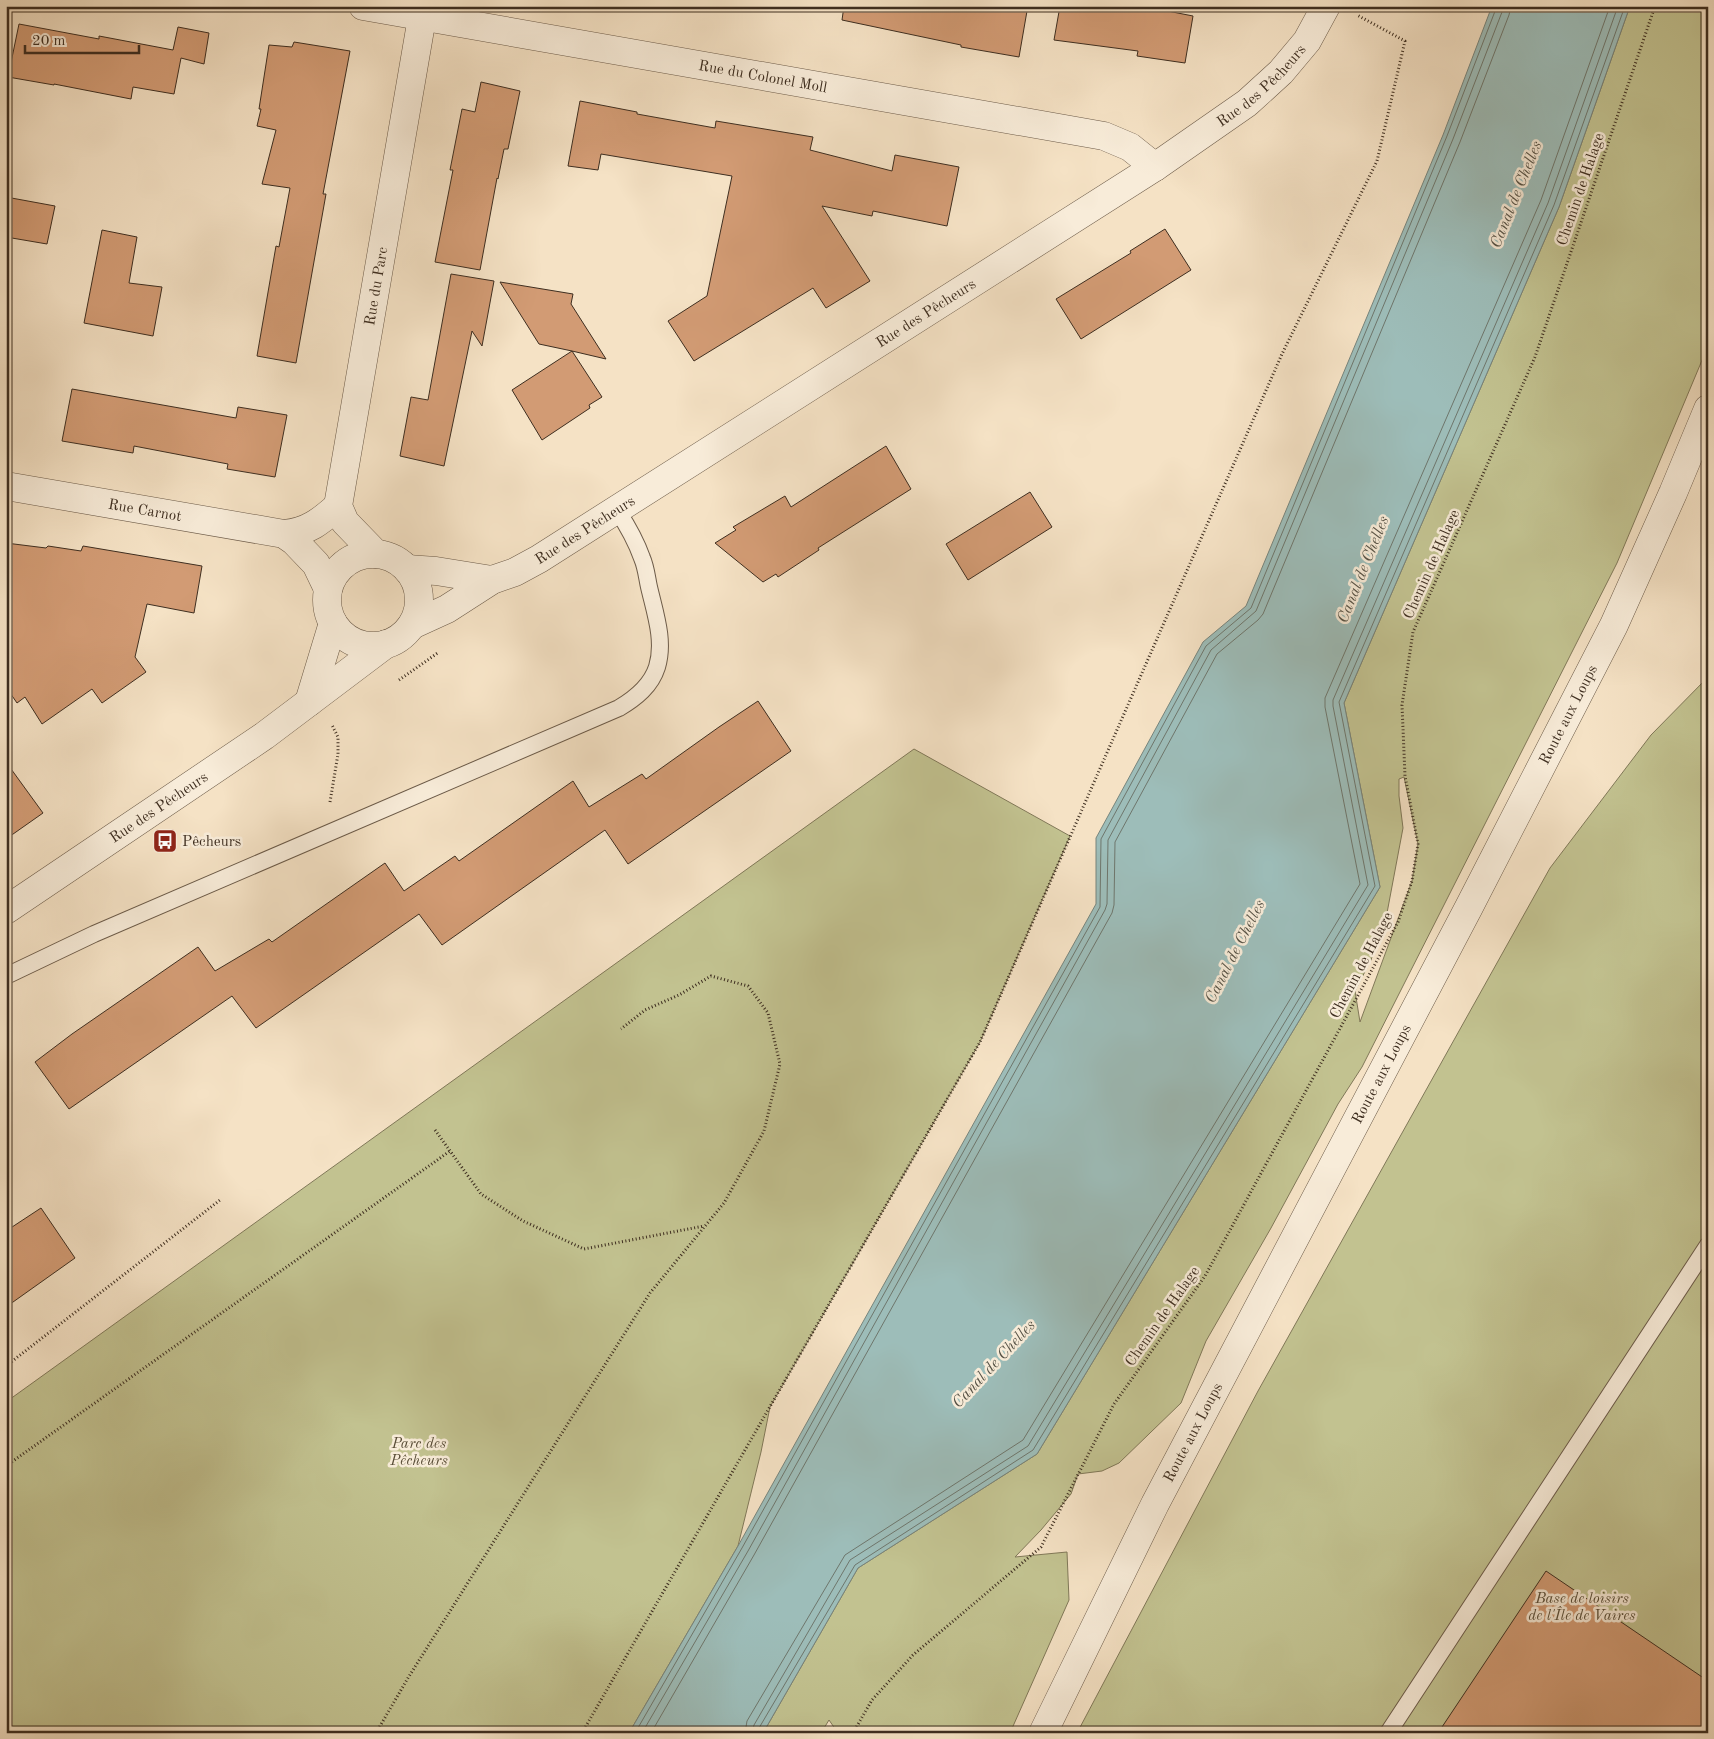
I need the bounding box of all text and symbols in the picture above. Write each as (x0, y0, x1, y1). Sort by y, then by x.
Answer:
scale bar (25, 22, 139, 54)
text: 20 m (32, 34, 66, 49)
street label: Rue des Pêcheurs (1215, 42, 1309, 131)
street label: Rue du Colonel Moll (697, 59, 828, 96)
street label: Chemin de Halage (1555, 131, 1608, 248)
water label: Canal de Chelles (1488, 139, 1546, 250)
street label: Rue du Parc (363, 246, 391, 327)
street label: Rue des Pêcheurs (874, 277, 979, 351)
street label: Rue des Pêcheurs (533, 494, 638, 568)
street label: Rue Carnot (107, 498, 183, 525)
street label: Chemin de Halage (1402, 508, 1463, 622)
water label: Canal de Chelles (1335, 514, 1393, 625)
street label: Route aux Loups (1538, 663, 1601, 767)
street label: Rue des Pêcheurs (105, 767, 211, 847)
bus stop icon: Pêcheurs (152, 828, 178, 854)
place label: Pêcheurs (182, 832, 241, 850)
water label: Canal de Chelles (1203, 897, 1269, 1006)
street label: Chemin de Halage (1328, 910, 1397, 1021)
street label: Route aux Loups (1350, 1022, 1415, 1127)
street label: Chemin de Halage (1123, 1264, 1203, 1369)
water label: Canal de Chelles (950, 1317, 1039, 1411)
street label: Route aux Loups (1162, 1381, 1226, 1485)
park label: Parc des Pêcheurs (389, 1437, 448, 1469)
park label: Base de loisirs de l'Île de Vaires (1528, 1592, 1636, 1624)

